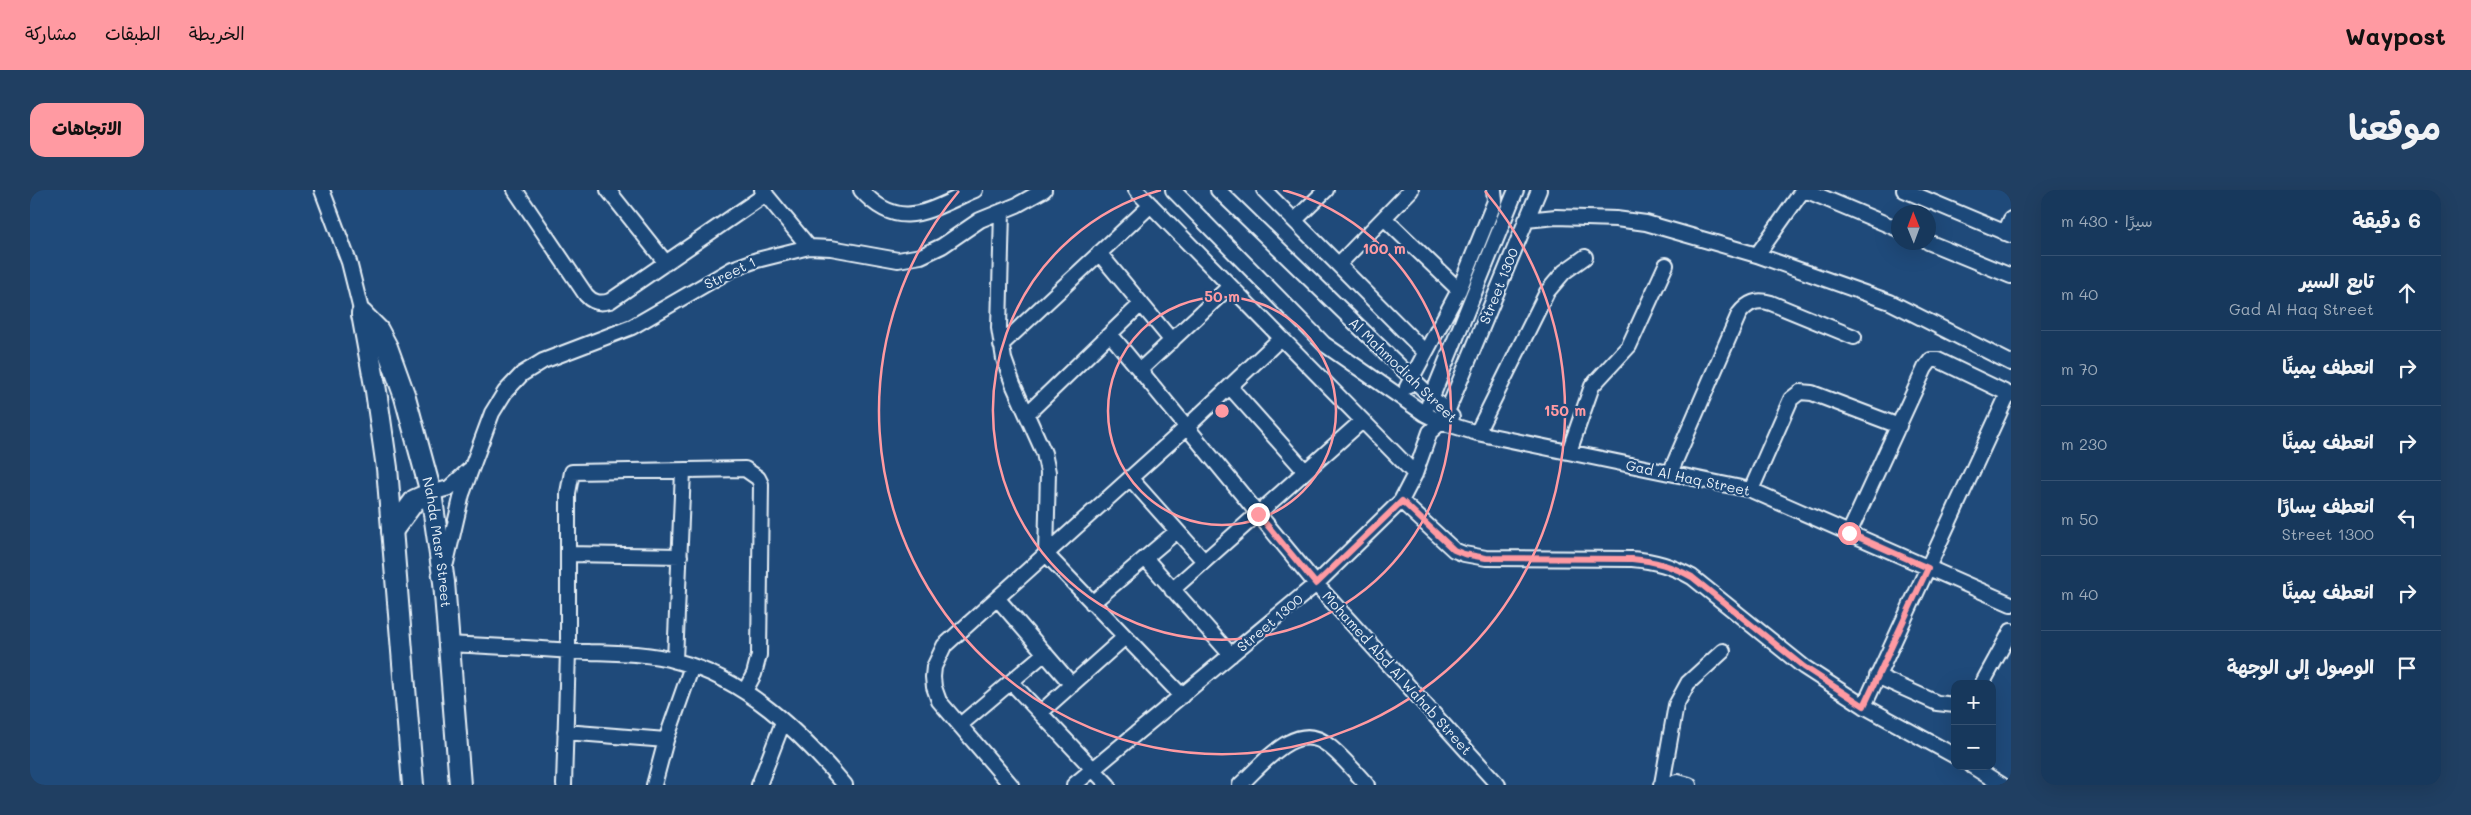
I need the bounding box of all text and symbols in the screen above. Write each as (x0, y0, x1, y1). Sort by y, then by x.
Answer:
text: Waypost (2345, 20, 2446, 51)
text: مشاركة (25, 21, 77, 45)
text: الطبقات (105, 21, 161, 45)
text: الخريطة (189, 21, 245, 45)
button: الاتجاهات (30, 103, 144, 157)
text: موقعنا (2348, 103, 2441, 149)
north arrow (1891, 205, 1936, 250)
text: 6 دقيقة (2352, 206, 2421, 233)
text: سيرًا · 430 m (2061, 210, 2153, 231)
text: 100 m (1362, 238, 1406, 258)
street label: Street 1300 (1475, 244, 1523, 327)
street label: Street 1 (701, 252, 759, 293)
text: تابع السير (2299, 268, 2374, 293)
icon: ahead (2393, 279, 2421, 307)
text: 40 m (2061, 283, 2098, 304)
text: 50 m (1204, 286, 1240, 306)
text: Gad Al Haq Street (2229, 298, 2374, 319)
street label: Al Mahmodiah Street (1345, 313, 1462, 426)
text: انعطف يمينًا (2282, 354, 2374, 379)
icon: right (2393, 354, 2421, 382)
text: 70 m (2061, 358, 2098, 379)
text: 150 m (1544, 400, 1586, 420)
centre of rings (1213, 402, 1231, 420)
text: انعطف يمينًا (2282, 429, 2374, 454)
icon: right (2393, 429, 2421, 457)
text: 230 m (2061, 433, 2107, 454)
street label: Gad Al Haq Street (1624, 455, 1752, 500)
street label: Nahda Masr Street (418, 475, 456, 608)
text: انعطف يسارًا (2277, 493, 2374, 518)
route end (1247, 503, 1270, 526)
icon: left (2393, 504, 2421, 532)
text: 50 m (2061, 508, 2098, 529)
route start (1838, 522, 1861, 545)
text: Street 1300 (2282, 523, 2374, 544)
text: انعطف يمينًا (2282, 579, 2374, 604)
icon: right (2393, 579, 2421, 607)
text: 40 m (2061, 583, 2098, 604)
street label: Mohamed Abd Al Wahab Street (1319, 587, 1476, 759)
street label: Street 1300 (1233, 589, 1307, 656)
text: الوصول إلى الوجهة (2227, 654, 2374, 679)
icon: arrive (2393, 654, 2421, 682)
map controls (1951, 680, 1996, 770)
button: + (1951, 680, 1996, 725)
button: − (1951, 725, 1996, 770)

